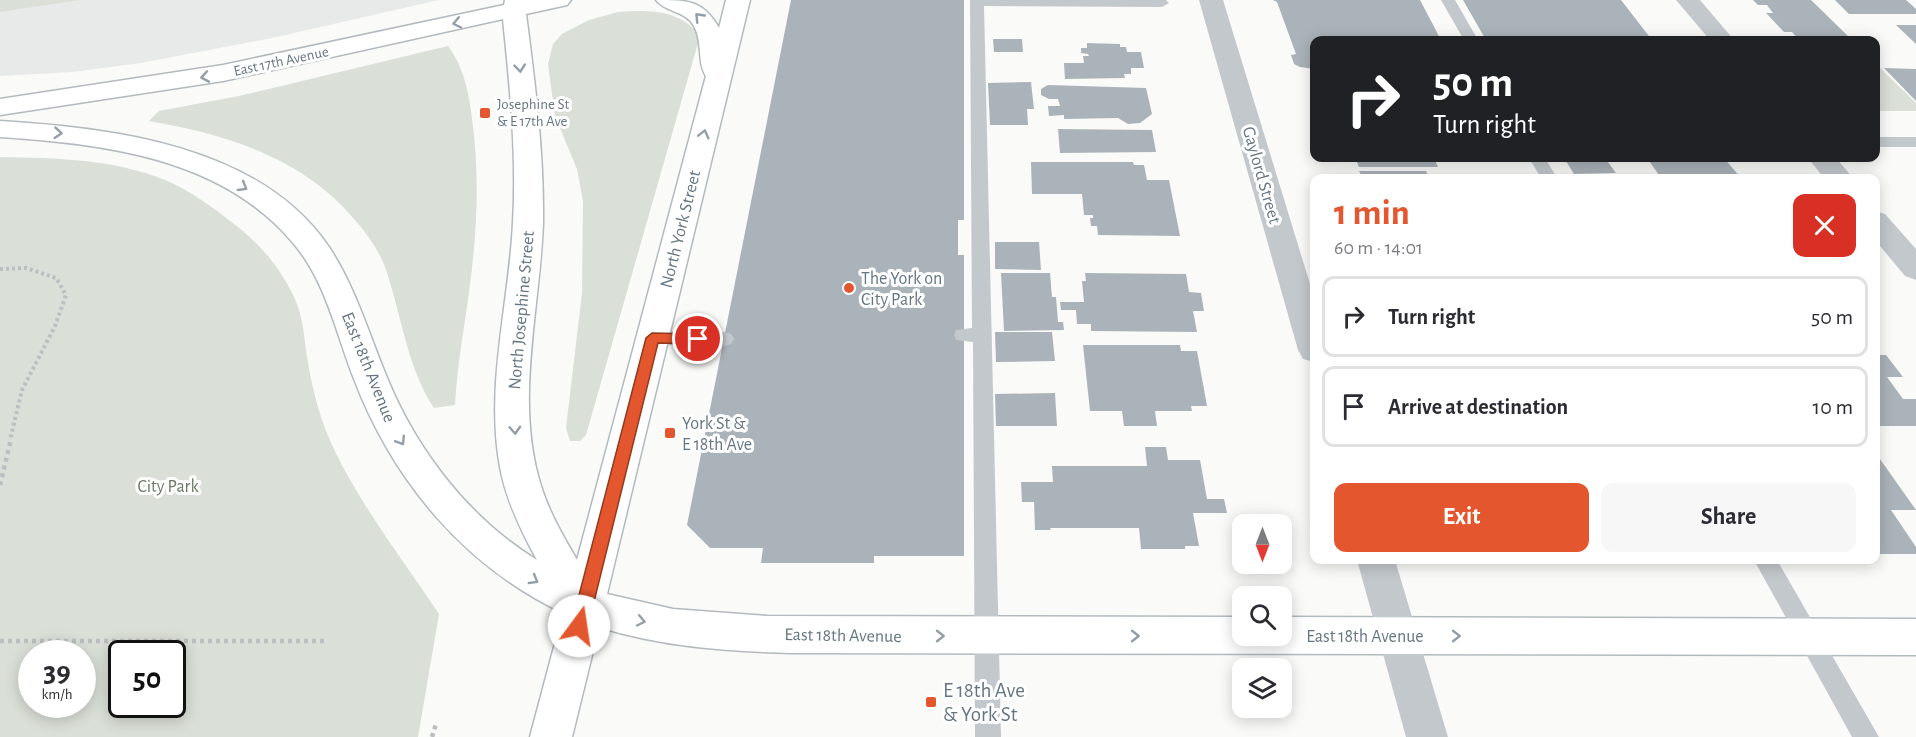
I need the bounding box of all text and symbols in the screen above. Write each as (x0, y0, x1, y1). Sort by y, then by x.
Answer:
one-way arrow (695, 14, 706, 24)
one-way arrow (452, 15, 462, 28)
street label: East 17th Avenue (232, 44, 330, 79)
icon: right (1334, 60, 1412, 138)
text: 50 m (1433, 62, 1513, 104)
one-way arrow (513, 64, 526, 73)
one-way arrow (200, 70, 210, 83)
place label: Josephine St & E 17th Ave (497, 97, 569, 129)
marker: Josephine St & E 17th Ave (478, 106, 492, 120)
text: Turn right (1433, 111, 1536, 138)
street label: Gaylord Street (1239, 125, 1284, 226)
one-way arrow (54, 126, 63, 139)
one-way arrow (697, 129, 710, 139)
street label: North York Street (658, 168, 704, 290)
one-way arrow (237, 180, 247, 192)
button: close (1793, 194, 1856, 257)
text: 1 min (1334, 195, 1410, 231)
street label: North Josephine Street (506, 230, 538, 390)
text: 60 m · 14:01 (1334, 238, 1423, 258)
place label: The York on City Park (861, 270, 942, 309)
marker: The York on City Park (842, 281, 856, 295)
icon: right (1337, 300, 1370, 333)
text: Turn right (1388, 306, 1475, 328)
text: 50 m (1811, 306, 1853, 328)
street label: East 18th Avenue (338, 310, 398, 425)
pin (672, 313, 723, 364)
icon: arrive (681, 322, 714, 355)
icon: arrive (1337, 390, 1370, 423)
text: Arrive at destination (1388, 396, 1568, 418)
text: 10 m (1813, 396, 1853, 418)
place label: York St & E 18th Ave (682, 415, 752, 454)
one-way arrow (509, 425, 522, 434)
marker: York St & E 18th Ave (663, 426, 677, 440)
one-way arrow (393, 435, 405, 445)
park label: City Park (137, 478, 199, 496)
button: Exit (1334, 483, 1589, 552)
button: Share (1601, 483, 1856, 552)
north arrow (1232, 514, 1292, 574)
map controls (1232, 514, 1292, 718)
one-way arrow (528, 573, 538, 584)
button: search (1232, 586, 1292, 646)
position arrow (547, 594, 611, 658)
one-way arrow (636, 614, 646, 627)
street label: East 18th Avenue (784, 626, 902, 646)
street label: East 18th Avenue (1306, 628, 1424, 646)
one-way arrow (936, 630, 945, 642)
one-way arrow (1131, 630, 1140, 642)
one-way arrow (1452, 630, 1461, 642)
speed limit sign: 50 (108, 640, 186, 718)
text: 39 (43, 657, 71, 687)
button: layers (1232, 658, 1292, 718)
place label: E 18th Ave & York St (943, 680, 1025, 725)
text: km/h (42, 687, 72, 702)
marker: E 18th Ave & York St (924, 695, 938, 709)

